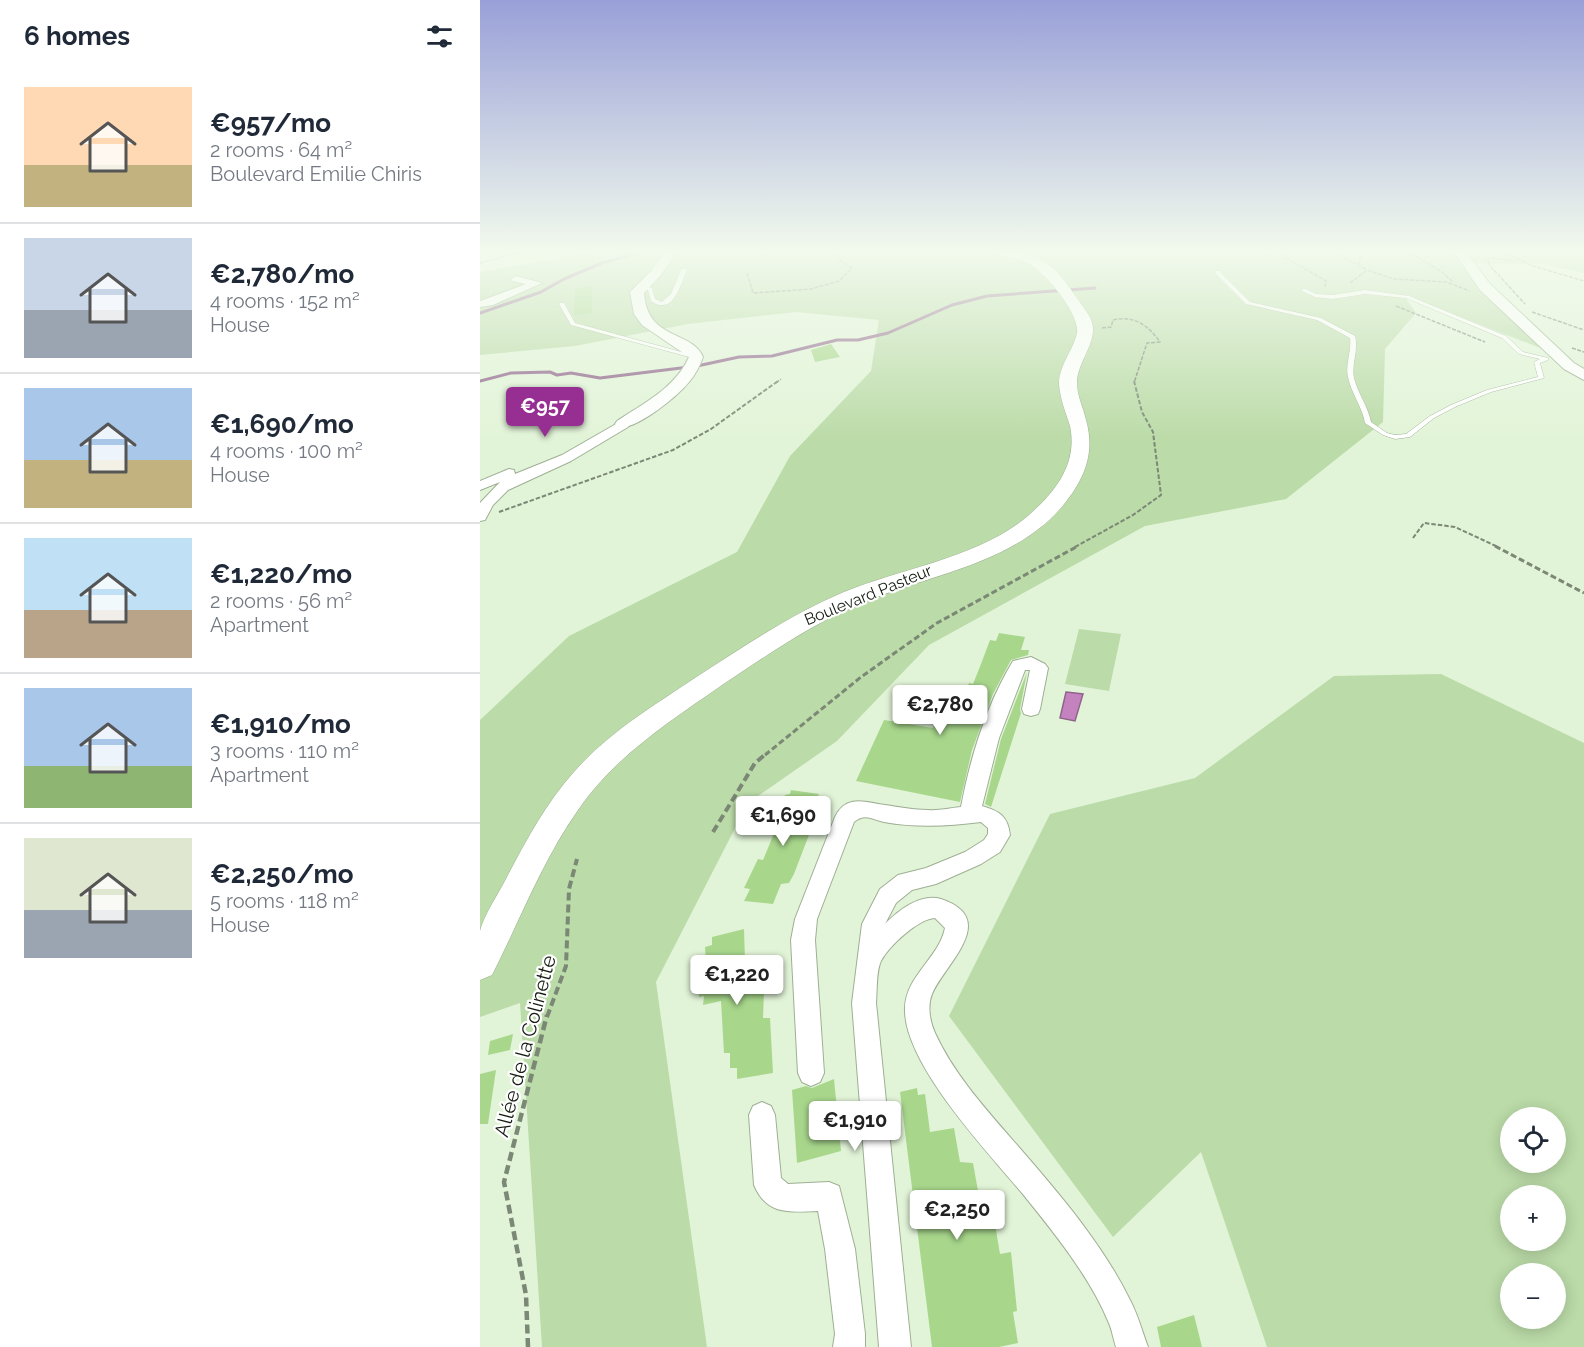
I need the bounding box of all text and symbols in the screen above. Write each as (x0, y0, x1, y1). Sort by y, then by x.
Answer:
icon: filters (423, 20, 456, 53)
text: 6 homes (24, 21, 130, 51)
text: €957/mo (210, 108, 331, 138)
icon: home (72, 111, 144, 183)
text: 2 rooms · 64 m² (210, 138, 352, 162)
text: Boulevard Emilie Chiris (210, 162, 422, 186)
text: €2,780/mo (210, 259, 354, 289)
icon: home (72, 262, 144, 334)
text: 4 rooms · 152 m² (210, 289, 360, 313)
text: House (210, 313, 270, 337)
pin: €957 (509, 387, 581, 438)
text: €957 (520, 394, 570, 418)
text: €1,690/mo (210, 409, 354, 439)
icon: home (72, 412, 144, 484)
text: 4 rooms · 100 m² (210, 439, 363, 463)
text: House (210, 463, 270, 487)
text: €1,220/mo (210, 559, 352, 589)
street label: Boulevard Pasteur (802, 561, 935, 629)
icon: home (72, 562, 144, 634)
text: 2 rooms · 56 m² (210, 589, 352, 613)
text: Apartment (210, 613, 309, 637)
pin: €2,780 (891, 685, 989, 736)
text: €2,780 (906, 692, 974, 716)
text: €1,910/mo (210, 709, 351, 739)
icon: home (72, 712, 144, 784)
text: 3 rooms · 110 m² (210, 739, 359, 763)
text: Apartment (210, 763, 309, 787)
pin: €1,690 (734, 796, 832, 847)
text: €1,690 (750, 803, 816, 827)
text: €2,250/mo (210, 859, 353, 889)
icon: home (72, 862, 144, 934)
text: 5 rooms · 118 m² (210, 889, 359, 913)
text: House (210, 913, 270, 937)
street label: Allée de la Colinette (489, 952, 561, 1140)
pin: €1,220 (688, 955, 786, 1006)
text: €1,220 (704, 962, 770, 986)
pin: €1,910 (806, 1101, 904, 1152)
map controls (1500, 1107, 1566, 1329)
button: locate (1500, 1107, 1566, 1173)
text: €1,910 (823, 1108, 887, 1132)
button: + (1500, 1185, 1566, 1251)
pin: €2,250 (908, 1190, 1006, 1241)
text: €2,250 (924, 1197, 990, 1221)
button: − (1500, 1263, 1566, 1329)

